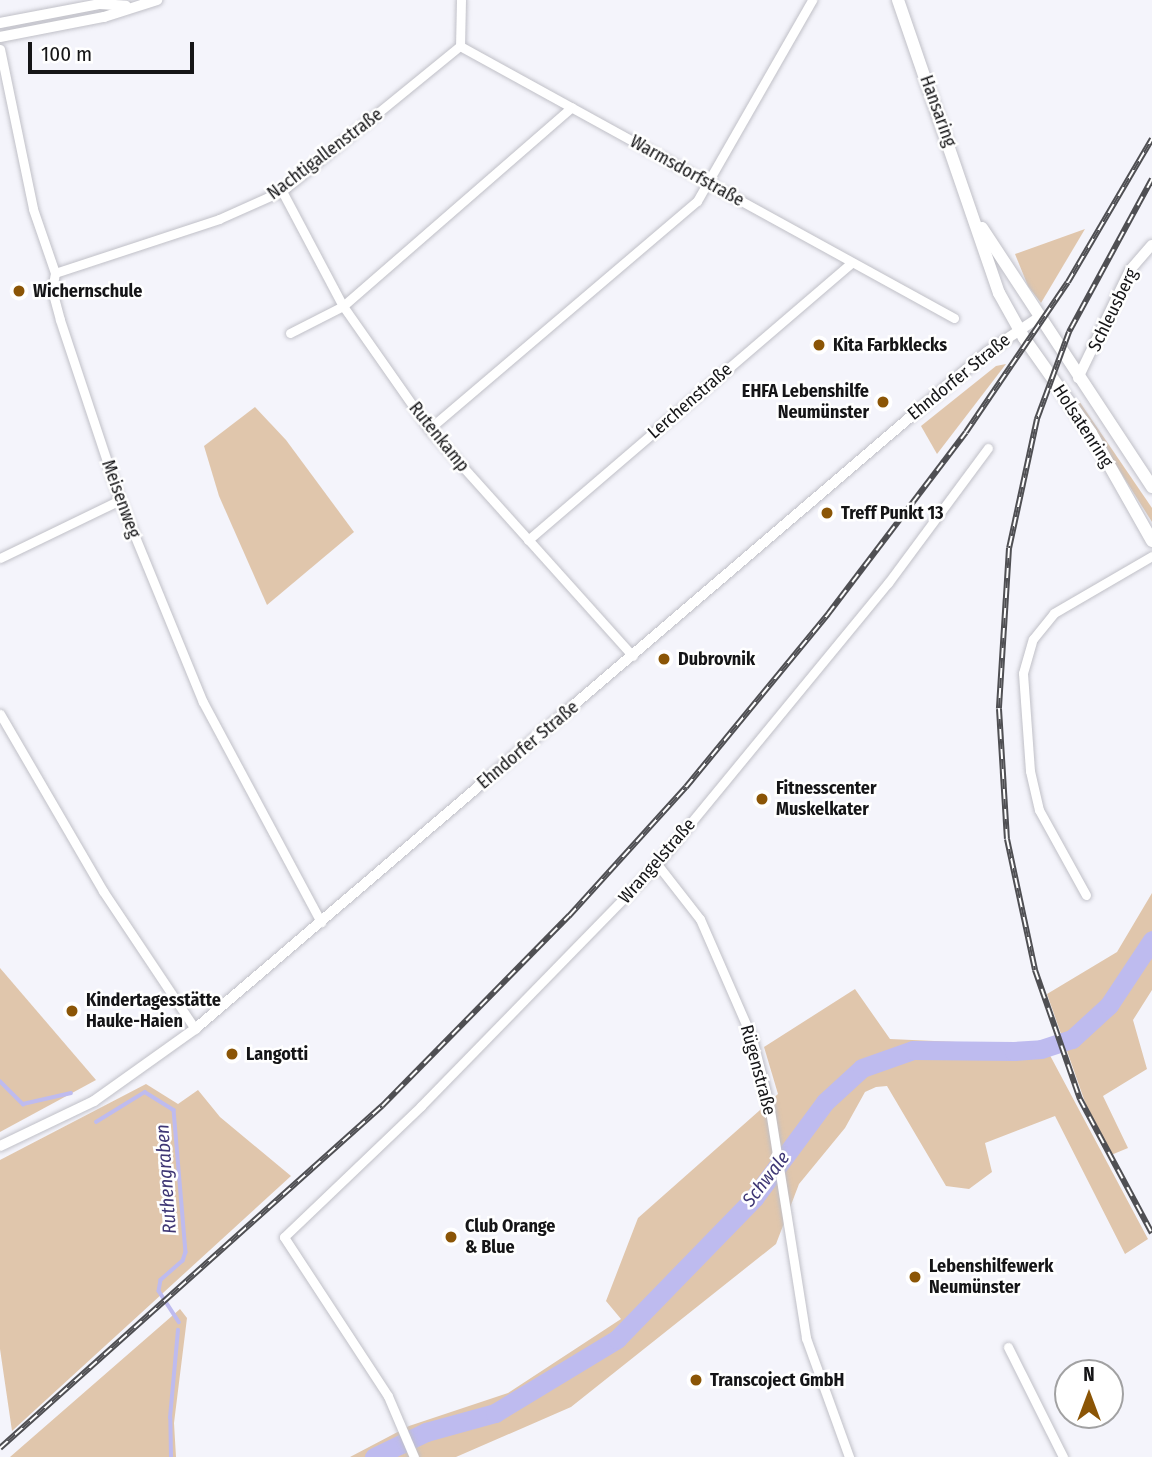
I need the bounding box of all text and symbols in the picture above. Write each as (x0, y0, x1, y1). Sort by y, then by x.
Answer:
scale bar (32, 28, 198, 72)
text: 100 m (41, 41, 92, 67)
street label: Hansaring (915, 72, 961, 150)
street label: Nachtigallenstraße (263, 104, 387, 204)
street label: Warmsdorfstraße (626, 131, 748, 211)
street label: Schleusberg (1084, 265, 1142, 355)
place label: Wichernschule (33, 280, 142, 302)
marker: Wichernschule (11, 283, 27, 299)
street label: Ehndorfer Straße (903, 329, 1015, 425)
place label: Kita Farbklecks (833, 334, 947, 356)
marker: Kita Farbklecks (811, 337, 827, 353)
street label: Lerchenstraße (643, 359, 737, 443)
place label: EHFA Lebenshilfe Neumünster (742, 381, 869, 424)
street label: Holsatenring (1048, 381, 1118, 471)
marker: EHFA Lebenshilfe Neumünster (875, 394, 891, 410)
street label: Rutenkamp (404, 398, 474, 476)
street label: Meisenweg (97, 457, 145, 541)
place label: Treff Punkt 13 (841, 502, 944, 524)
marker: Treff Punkt 13 (819, 505, 835, 521)
place label: Dubrovnik (678, 648, 755, 670)
marker: Dubrovnik (656, 651, 672, 667)
street label: Ehndorfer Straße (473, 696, 583, 794)
place label: Fitnesscenter Muskelkater (776, 778, 876, 820)
marker: Fitnesscenter Muskelkater (754, 791, 770, 807)
street label: Wrangelstraße (614, 814, 700, 908)
place label: Kindertagesstätte Hauke-Haien (86, 990, 221, 1032)
marker: Kindertagesstätte Hauke-Haien (64, 1003, 80, 1019)
street label: Rügenstraße (736, 1023, 780, 1117)
place label: Langotti (246, 1043, 308, 1065)
marker: Langotti (224, 1046, 240, 1062)
water label: Ruthengraben (151, 1123, 181, 1235)
water label: Schwale (737, 1147, 795, 1211)
place label: Club Orange & Blue (465, 1216, 555, 1258)
marker: Club Orange & Blue (443, 1229, 459, 1245)
place label: Lebenshilfewerk Neumünster (929, 1256, 1053, 1298)
marker: Lebenshilfewerk Neumünster (907, 1269, 923, 1285)
north arrow (1054, 1359, 1124, 1429)
text: N (1083, 1363, 1095, 1386)
place label: Transcoject GmbH (710, 1369, 844, 1391)
marker: Transcoject GmbH (688, 1372, 704, 1388)

